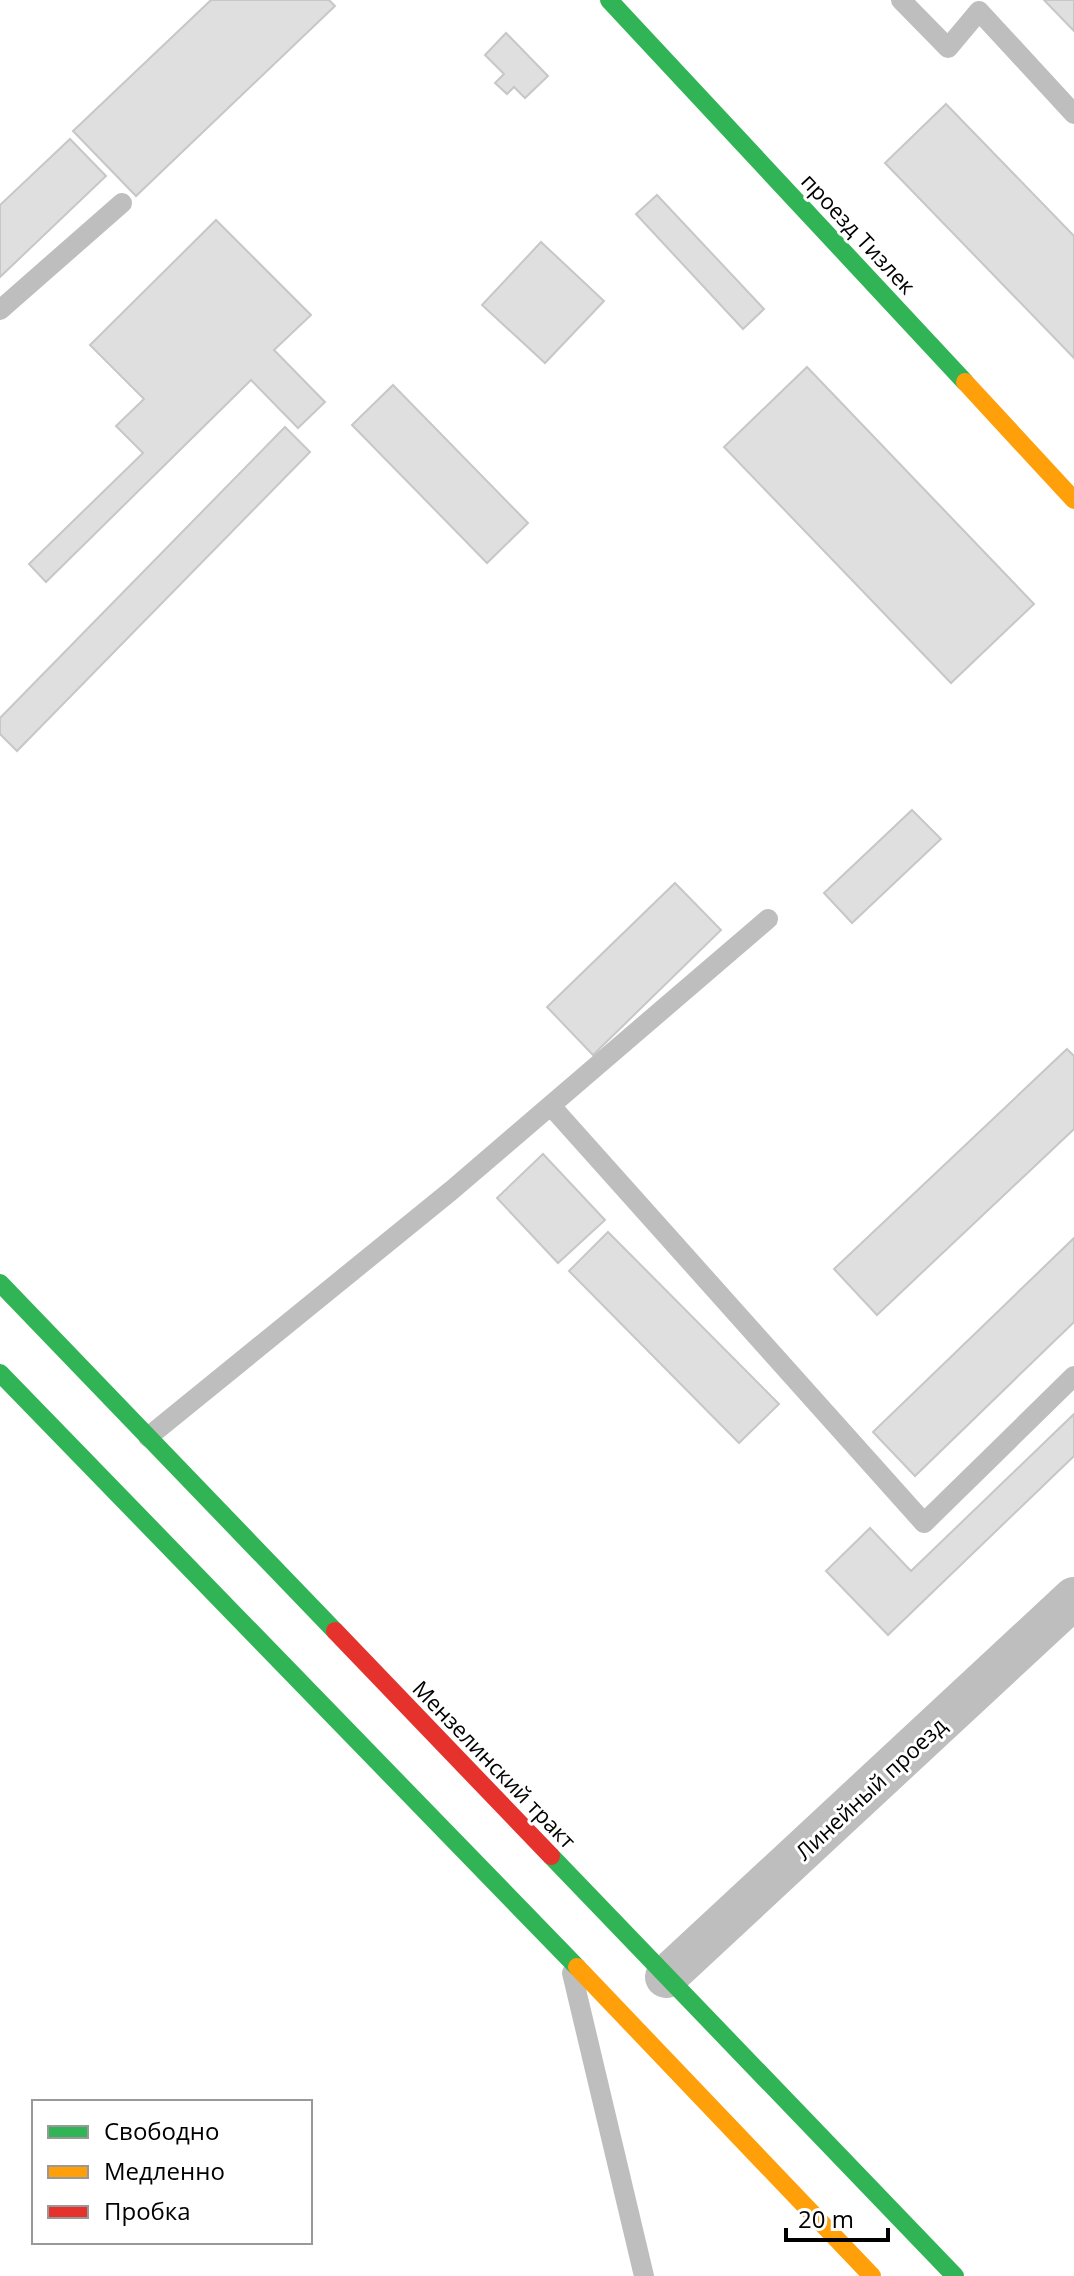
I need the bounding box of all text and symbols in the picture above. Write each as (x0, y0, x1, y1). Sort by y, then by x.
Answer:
street label: проезд Тизлек (795, 166, 923, 300)
street label: Мензелинский тракт (407, 1673, 583, 1855)
street label: Линейный проезд (788, 1710, 952, 1866)
legend (32, 2100, 312, 2244)
text: Свободно (104, 2114, 219, 2147)
text: Медленно (104, 2154, 225, 2187)
scale bar (786, 2192, 888, 2242)
text: Пробка (104, 2194, 191, 2227)
text: 20 m (798, 2202, 854, 2235)

